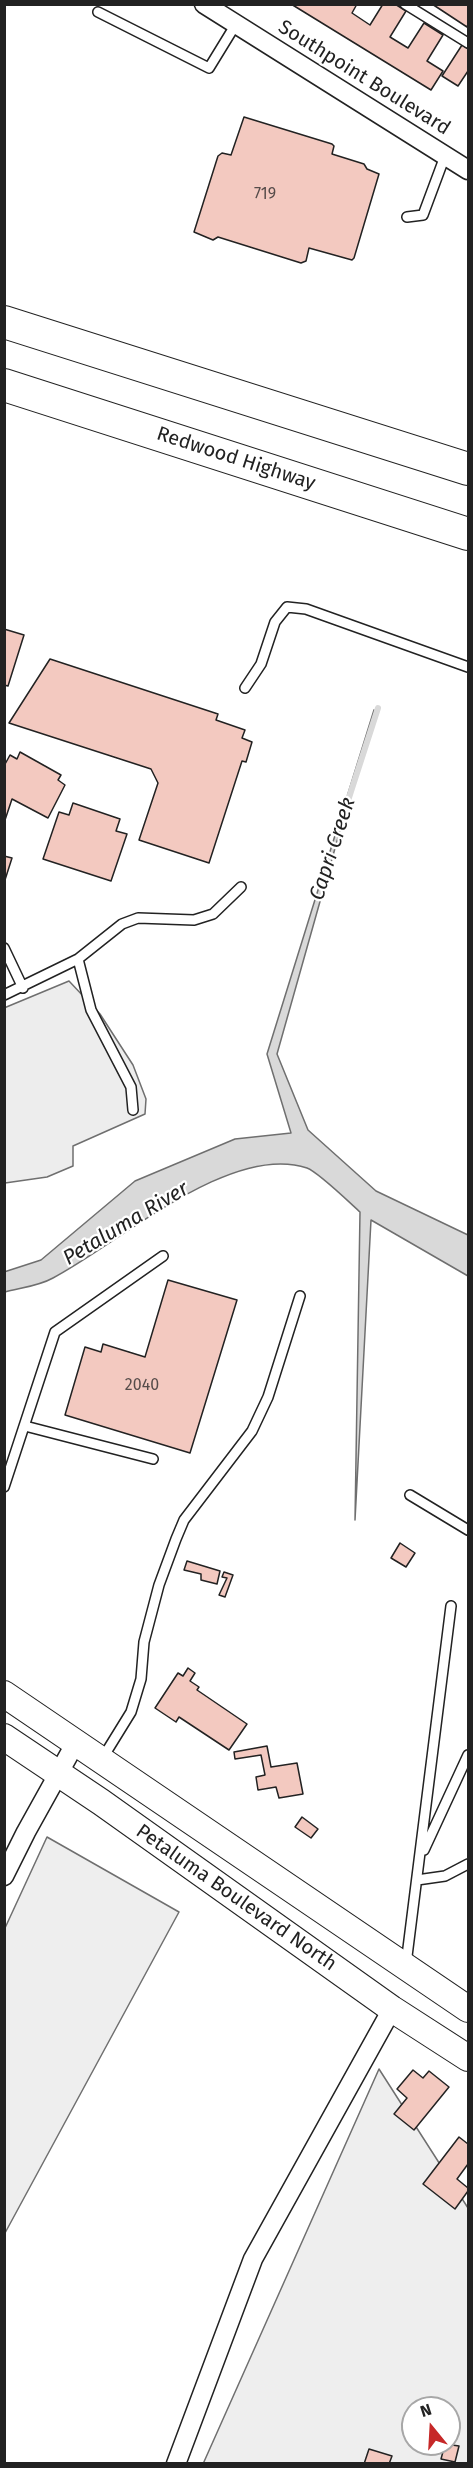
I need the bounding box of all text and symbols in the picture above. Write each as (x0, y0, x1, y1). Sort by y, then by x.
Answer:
street label: Southpoint Boulevard (274, 15, 454, 141)
house number: 719 (254, 185, 276, 205)
street label: Redwood Highway (154, 422, 318, 496)
water label: Capri Creek (305, 795, 361, 903)
water label: Petaluma River (59, 1177, 193, 1271)
house number: 2040 (125, 1376, 159, 1396)
street label: Petaluma Boulevard North (131, 1820, 341, 1976)
north arrow (401, 2396, 461, 2456)
text: N (418, 2400, 434, 2421)

